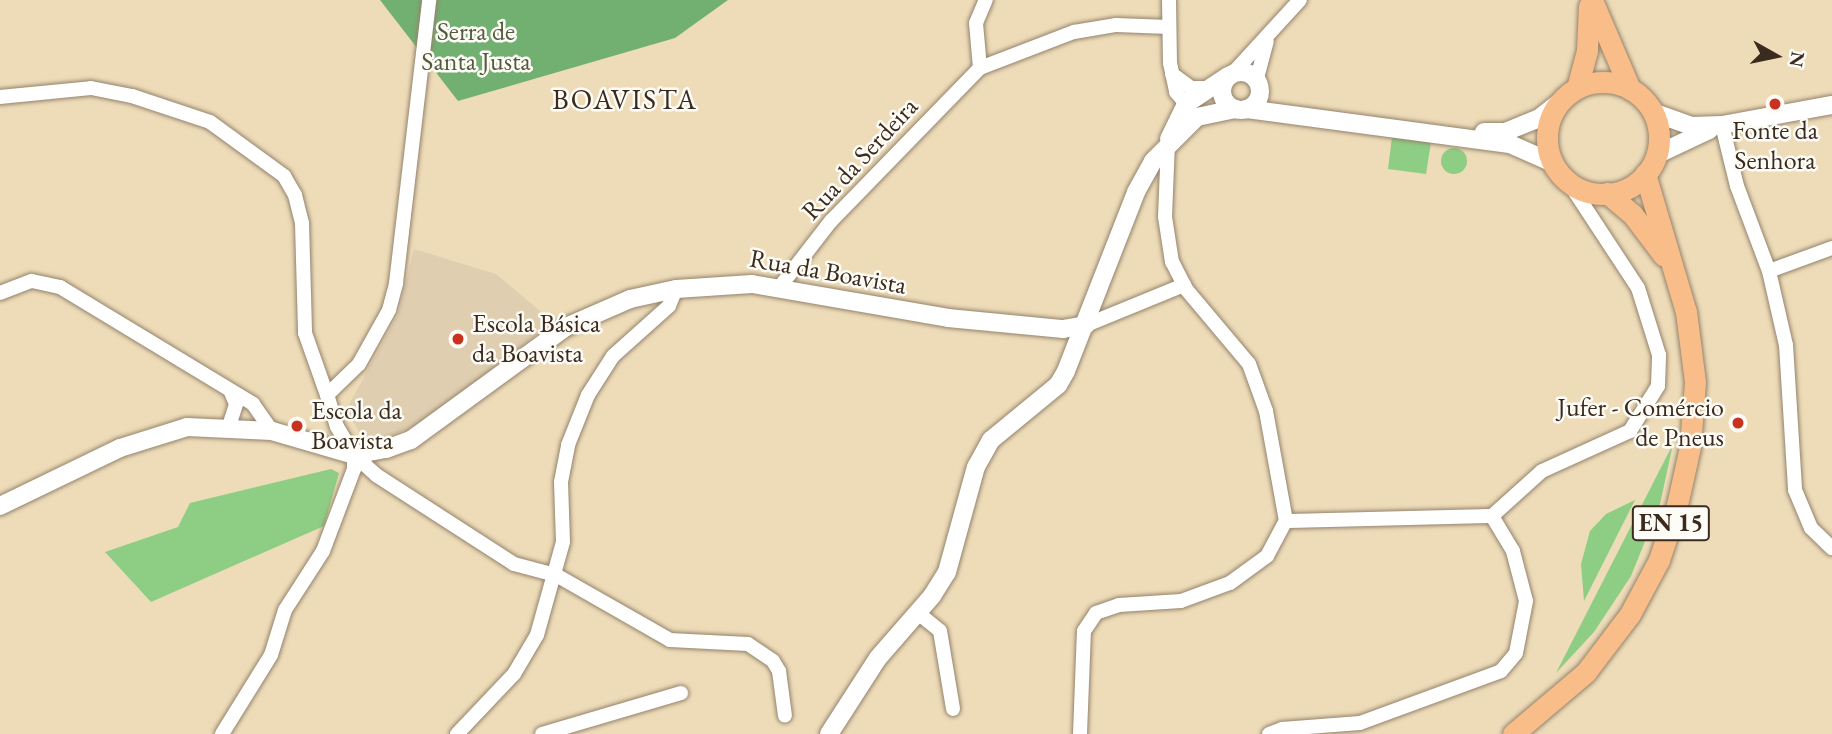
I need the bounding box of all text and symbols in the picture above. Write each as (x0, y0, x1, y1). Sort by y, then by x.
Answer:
park label: Serra de Santa Justa (421, 16, 531, 78)
north arrow (1741, 21, 1811, 91)
text: N (1784, 50, 1811, 69)
district label: BOAVISTA (553, 82, 697, 116)
street label: Rua da Serdeira (795, 91, 925, 227)
marker: Fonte da Senhora (1767, 96, 1783, 112)
place label: Fonte da Senhora (1732, 115, 1818, 176)
street label: Rua da Boavista (747, 243, 909, 301)
place label: Escola Básica da Boavista (472, 308, 600, 370)
marker: Escola Básica da Boavista (450, 331, 466, 347)
place label: Jufer - Comércio de Pneus (1557, 392, 1724, 453)
place label: Escola da Boavista (311, 395, 402, 457)
marker: Jufer - Comércio de Pneus (1730, 415, 1746, 431)
marker: Escola da Boavista (289, 418, 305, 434)
road number: EN 15 (1631, 502, 1711, 544)

